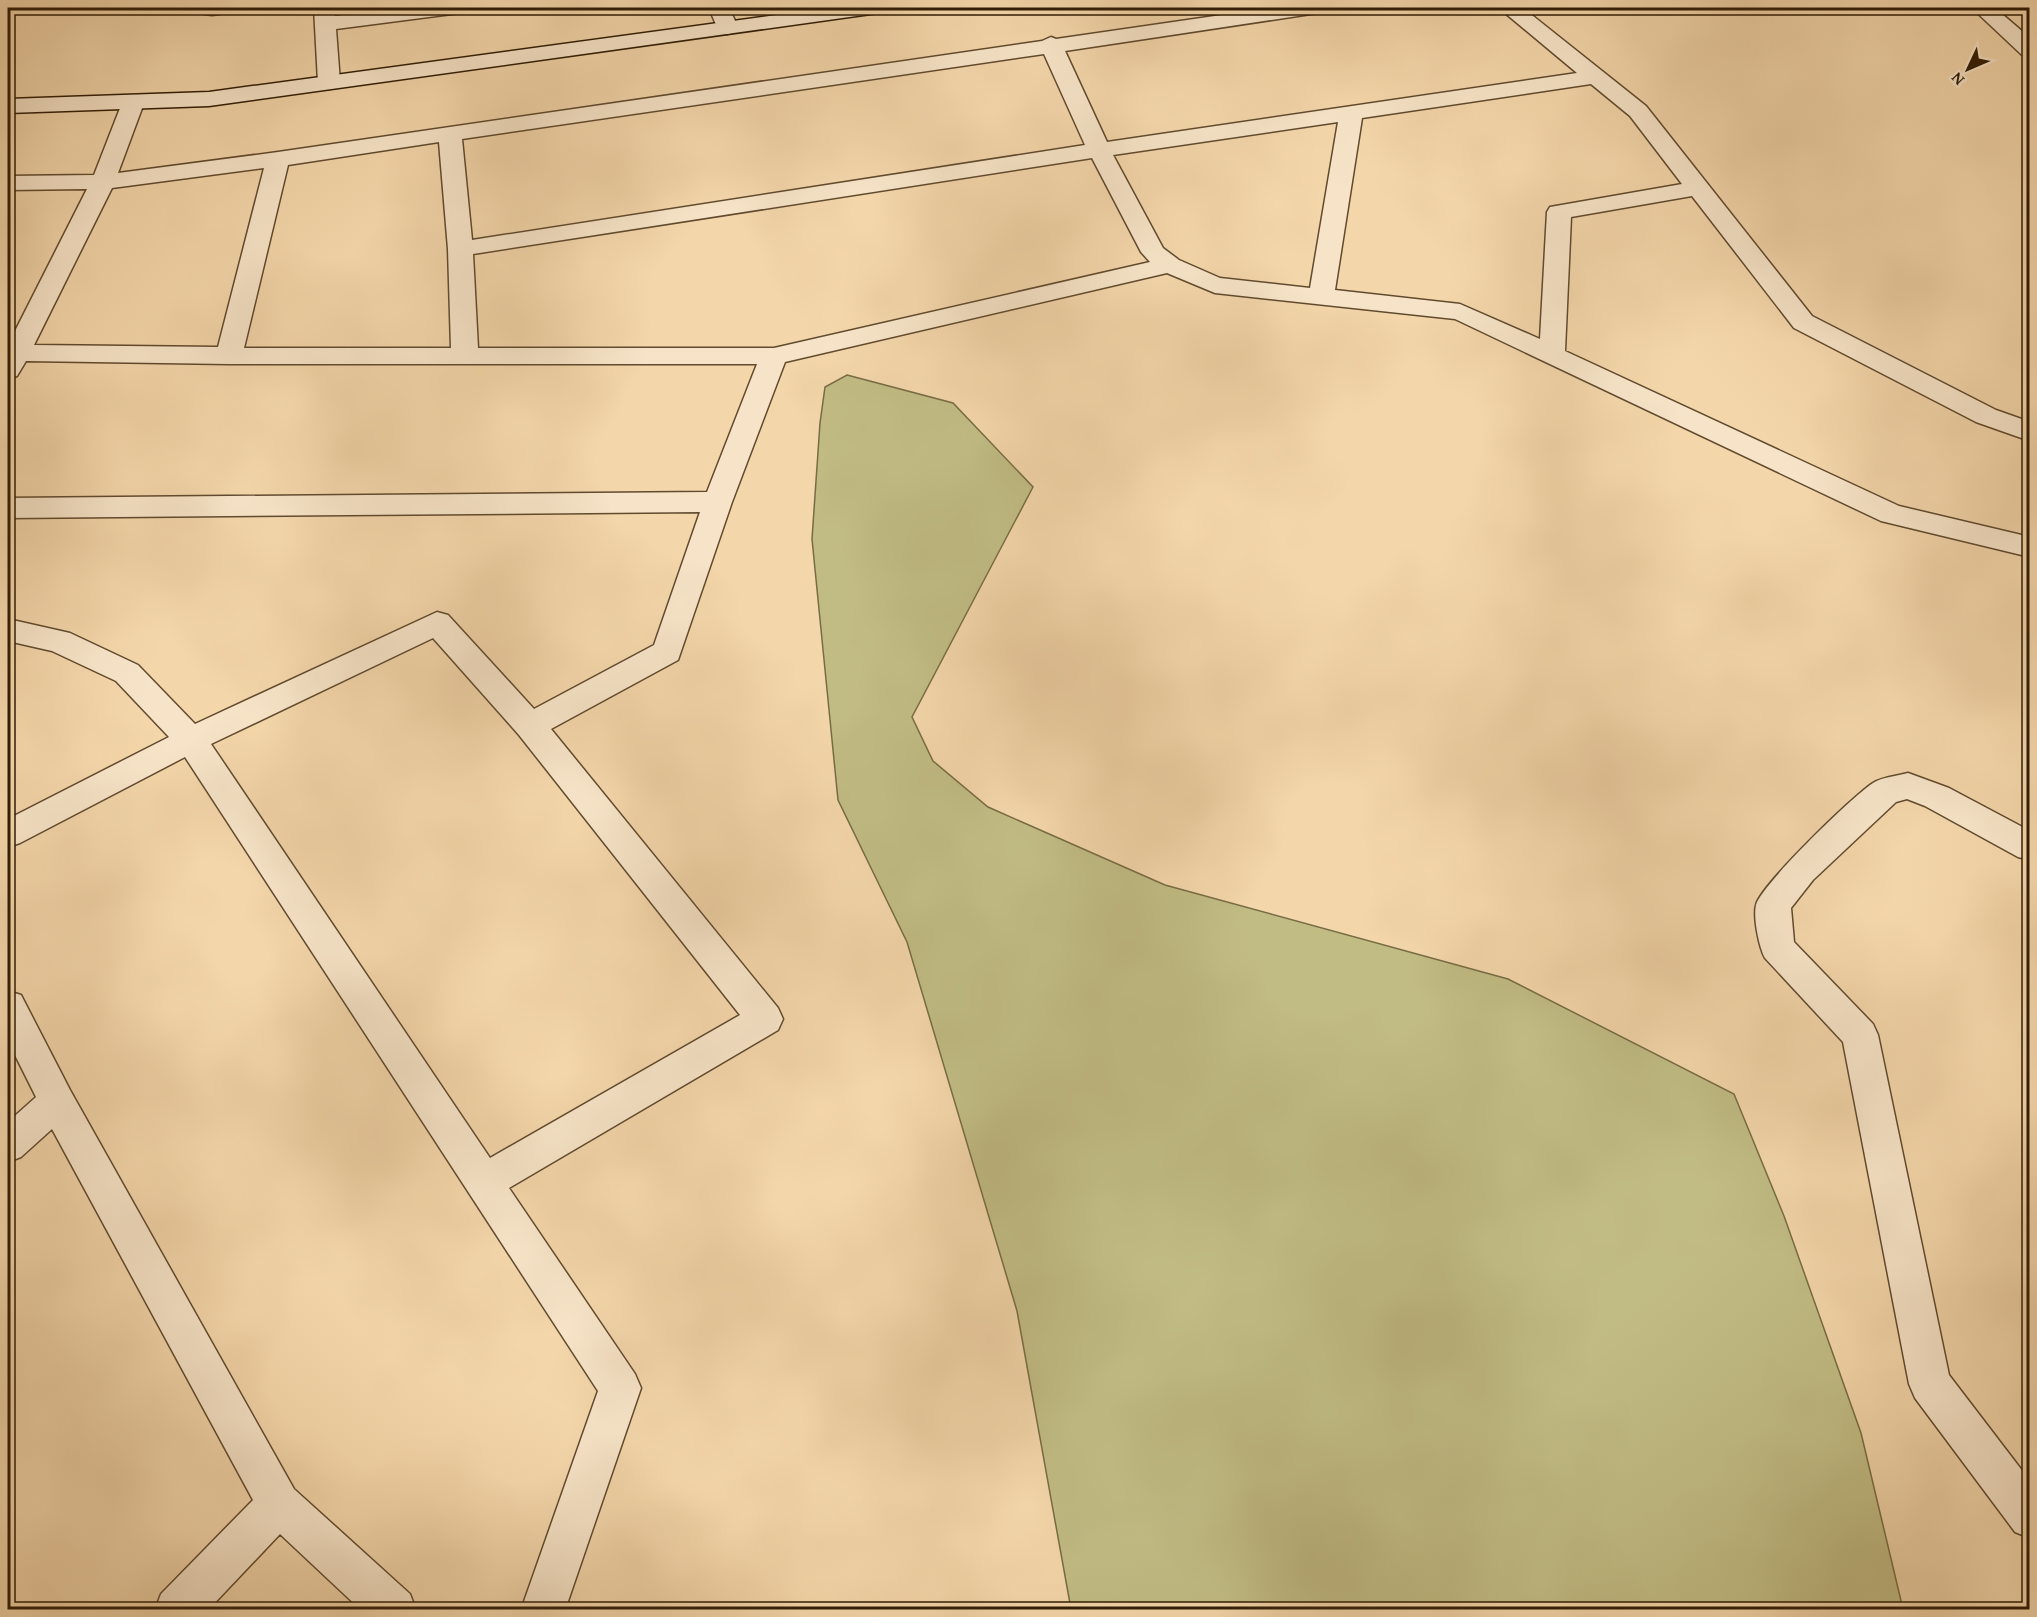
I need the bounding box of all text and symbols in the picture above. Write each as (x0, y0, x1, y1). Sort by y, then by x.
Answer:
north arrow (1938, 39, 1998, 99)
text: N (1945, 67, 1970, 92)

